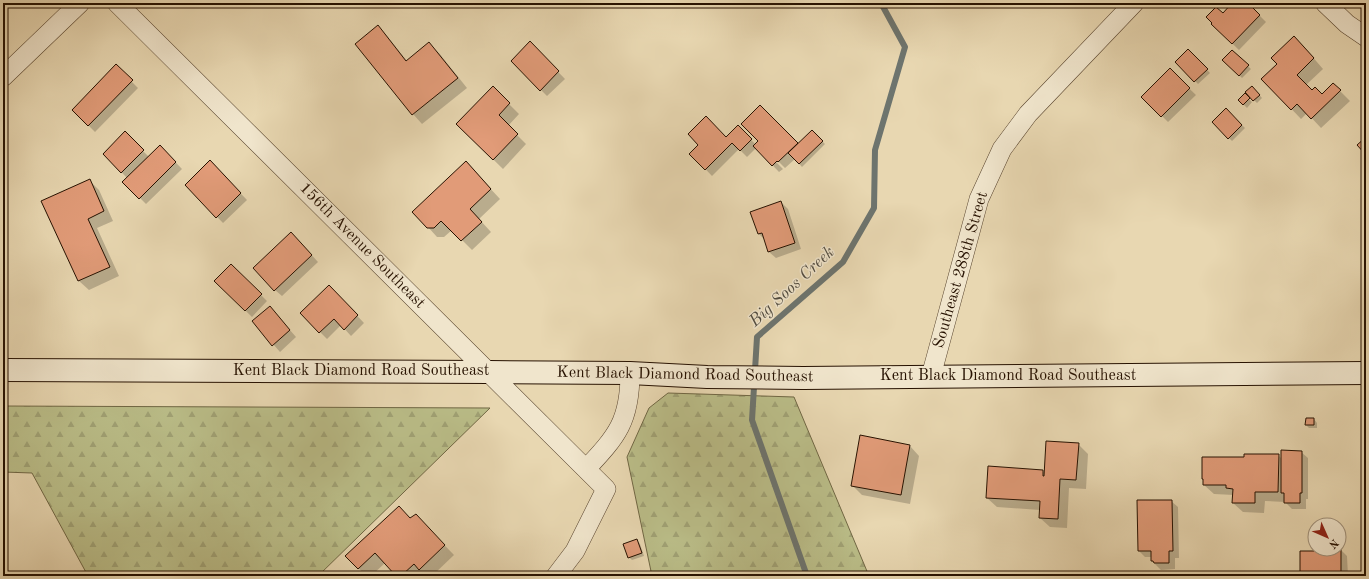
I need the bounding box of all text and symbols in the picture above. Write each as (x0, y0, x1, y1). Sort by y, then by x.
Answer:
street label: 156th Avenue Southeast (296, 180, 428, 312)
street label: Southeast 288th Street (931, 190, 991, 350)
water label: Big Soos Creek (745, 243, 838, 331)
street label: Kent Black Diamond Road Southeast (233, 363, 490, 379)
street label: Kent Black Diamond Road Southeast (557, 365, 814, 385)
street label: Kent Black Diamond Road Southeast (880, 368, 1137, 384)
north arrow (1307, 517, 1347, 557)
text: N (1326, 536, 1340, 550)

